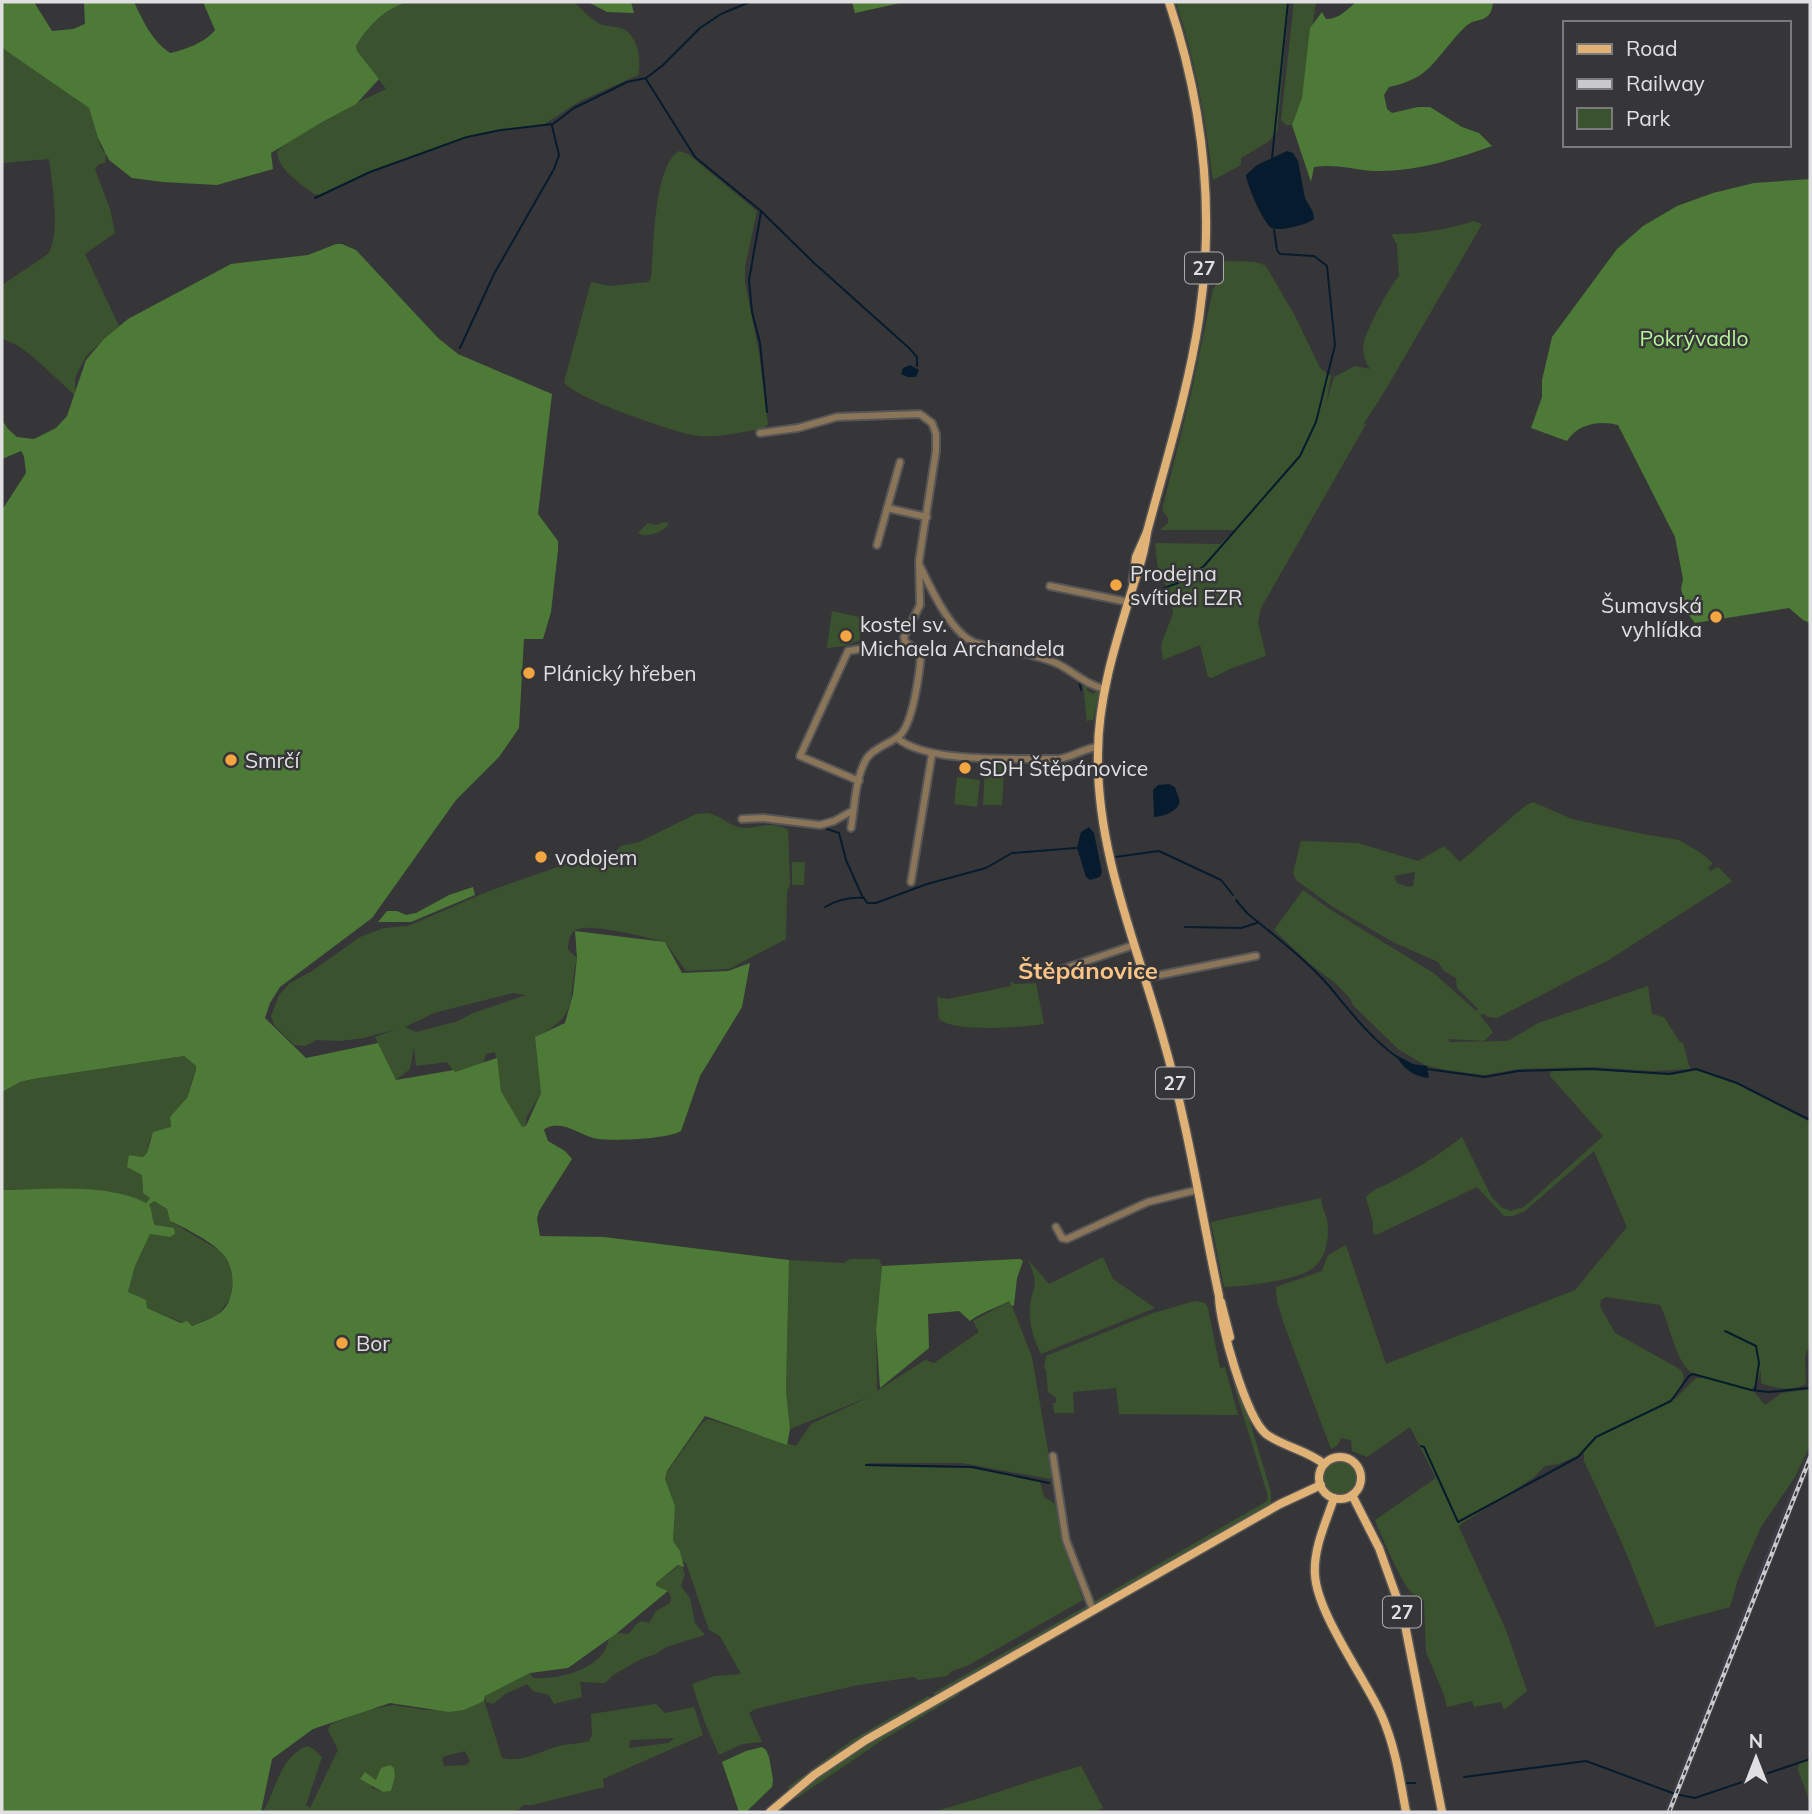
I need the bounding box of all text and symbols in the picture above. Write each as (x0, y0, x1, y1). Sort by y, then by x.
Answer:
legend (1563, 21, 1791, 147)
text: Road (1626, 35, 1677, 61)
text: Railway (1626, 70, 1705, 96)
text: Park (1626, 105, 1670, 131)
road number: 27 (1185, 252, 1223, 284)
park label: Pokrývadlo (1640, 325, 1748, 351)
place label: Prodejna svítidel EZR (1130, 560, 1243, 610)
marker: Prodejna svítidel EZR (1108, 577, 1124, 593)
place label: Šumavská vyhlídka (1601, 592, 1702, 642)
marker: Šumavská vyhlídka (1708, 609, 1724, 625)
place label: kostel sv. Michaela Archandela (860, 611, 1065, 661)
marker: kostel sv. Michaela Archandela (838, 628, 854, 644)
place label: Plánický hřeben (543, 660, 697, 686)
marker: Plánický hřeben (521, 665, 537, 681)
place label: Smrčí (245, 747, 300, 773)
marker: Smrčí (223, 752, 239, 768)
place label: SDH Štěpánovice (979, 755, 1148, 781)
marker: SDH Štěpánovice (957, 760, 973, 776)
place label: vodojem (555, 844, 637, 870)
marker: vodojem (533, 849, 549, 865)
district label: Štěpánovice (1018, 955, 1158, 985)
road number: 27 (1156, 1068, 1194, 1098)
place label: Bor (356, 1330, 390, 1356)
marker: Bor (334, 1335, 350, 1351)
road number: 27 (1383, 1596, 1421, 1628)
north arrow (1721, 1723, 1791, 1793)
text: N (1749, 1729, 1763, 1753)

